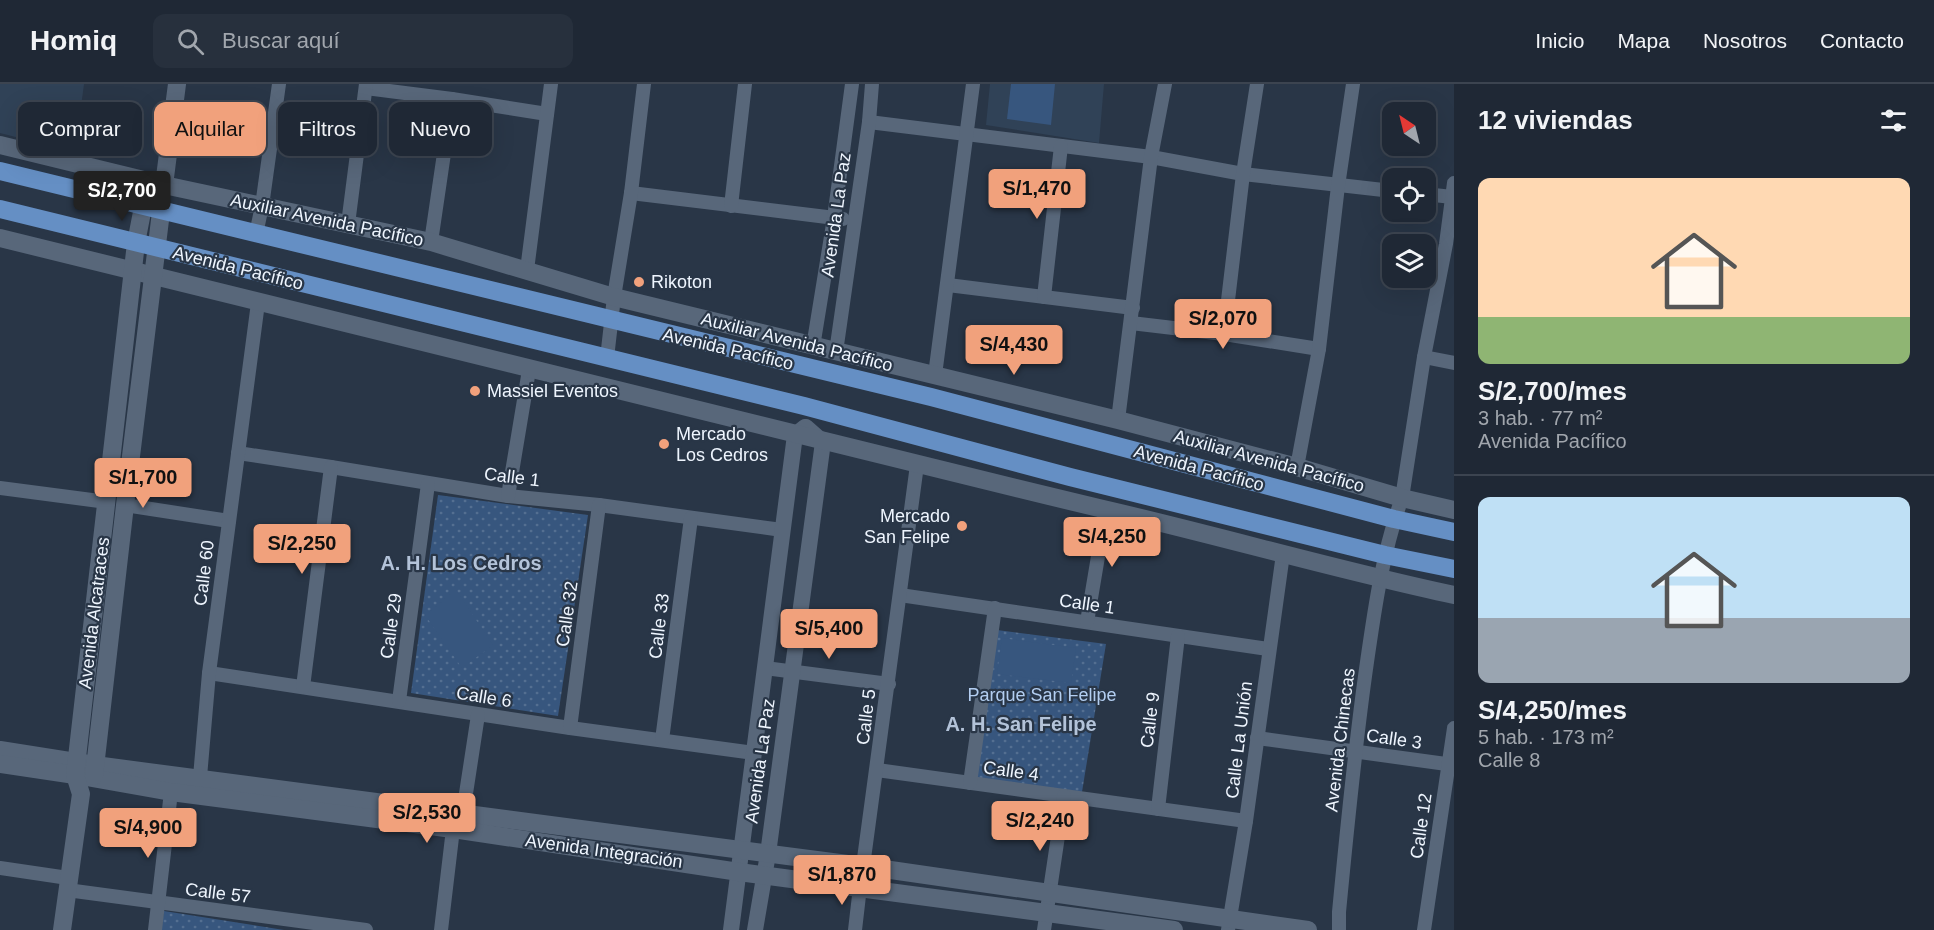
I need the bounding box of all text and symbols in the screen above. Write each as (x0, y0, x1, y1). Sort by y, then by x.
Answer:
search box (153, 14, 573, 68)
text: Homiq (30, 25, 117, 56)
icon: search (174, 25, 207, 58)
text: Buscar aquí (222, 28, 340, 53)
text: Inicio (1535, 29, 1584, 52)
text: Mapa (1617, 29, 1670, 52)
text: Nosotros (1703, 29, 1787, 52)
text: Contacto (1820, 29, 1904, 52)
chip: Comprar (18, 102, 142, 156)
chip: Alquilar (154, 102, 266, 156)
chip: Filtros (278, 102, 377, 156)
chip: Nuevo (389, 102, 492, 156)
north arrow (1382, 102, 1436, 156)
map controls (1382, 102, 1436, 288)
icon: filters (1877, 104, 1910, 137)
text: 12 viviendas (1478, 105, 1633, 135)
street label: Avenida La Paz (817, 151, 855, 279)
button: locate (1382, 168, 1436, 222)
pin: S/1,470 (982, 169, 1092, 220)
pin: S/2,700 (67, 171, 177, 222)
text: S/1,470 (1003, 177, 1071, 199)
text: S/2,700 (88, 179, 156, 201)
street label: Auxiliar Avenida Pacífico (229, 190, 425, 250)
icon: home (1640, 217, 1748, 325)
button: layers (1382, 234, 1436, 288)
street label: Avenida Pacífico (171, 242, 305, 294)
place label: Rikoton (651, 272, 712, 292)
marker: Rikoton (632, 275, 646, 289)
pin: S/2,070 (1168, 299, 1278, 350)
text: S/2,070 (1189, 307, 1257, 329)
street label: Auxiliar Avenida Pacífico (698, 308, 896, 376)
street label: Avenida Pacífico (660, 323, 796, 375)
pin: S/4,430 (959, 325, 1069, 376)
text: S/4,430 (980, 333, 1048, 355)
text: S/2,700/mes (1478, 376, 1627, 406)
place label: Massiel Eventos (487, 381, 618, 401)
marker: Massiel Eventos (468, 384, 482, 398)
text: 3 hab. · 77 m² (1478, 407, 1603, 429)
place label: Mercado Los Cedros (676, 424, 768, 465)
street label: Auxiliar Avenida Pacífico (1171, 425, 1367, 497)
text: Avenida Pacífico (1478, 430, 1627, 452)
marker: Mercado Los Cedros (657, 437, 671, 451)
street label: Avenida Pacífico (1132, 440, 1266, 496)
pin: S/1,700 (88, 458, 198, 509)
street label: Calle 1 (483, 464, 541, 490)
text: S/1,700 (109, 466, 177, 488)
place label: Mercado San Felipe (864, 506, 950, 547)
pin: S/4,250 (1057, 517, 1167, 568)
marker: Mercado San Felipe (955, 519, 969, 533)
pin: S/2,250 (247, 524, 357, 575)
text: S/4,250 (1078, 525, 1146, 547)
text: S/2,250 (268, 532, 336, 554)
street label: Avenida Alcatraces (75, 536, 113, 690)
icon: home (1640, 536, 1748, 644)
street label: Calle 60 (190, 539, 218, 607)
district label: A. H. Los Cedros (380, 552, 542, 574)
street label: Calle 32 (553, 580, 581, 648)
street label: Calle 1 (1058, 590, 1116, 618)
street label: Calle 29 (377, 592, 405, 660)
street label: Calle 33 (645, 592, 673, 660)
pin: S/5,400 (774, 609, 884, 660)
text: S/5,400 (795, 617, 863, 639)
street label: Avenida Chinecas (1321, 667, 1359, 813)
street label: Calle La Unión (1222, 680, 1256, 800)
street label: Calle 6 (455, 683, 513, 711)
park label: Parque San Felipe (967, 685, 1117, 705)
street label: Calle 5 (853, 688, 879, 746)
street label: Calle 9 (1137, 691, 1163, 749)
text: S/4,250/mes (1478, 695, 1627, 725)
street label: Avenida La Paz (741, 697, 779, 825)
district label: A. H. San Felipe (945, 713, 1097, 735)
street label: Calle 3 (1365, 725, 1423, 753)
text: 5 hab. · 173 m² (1478, 726, 1614, 748)
text: Calle 8 (1478, 749, 1540, 771)
street label: Calle 4 (982, 757, 1040, 785)
street label: Calle 12 (1407, 792, 1435, 860)
pin: S/2,530 (372, 793, 482, 844)
text: S/2,530 (393, 801, 461, 823)
pin: S/2,240 (985, 801, 1095, 852)
pin: S/4,900 (93, 808, 203, 859)
text: S/2,240 (1006, 809, 1074, 831)
text: S/4,900 (114, 816, 182, 838)
street label: Avenida Integración (524, 830, 684, 872)
pin: S/1,870 (787, 855, 897, 906)
text: S/1,870 (808, 863, 876, 885)
street label: Calle 57 (184, 879, 252, 907)

